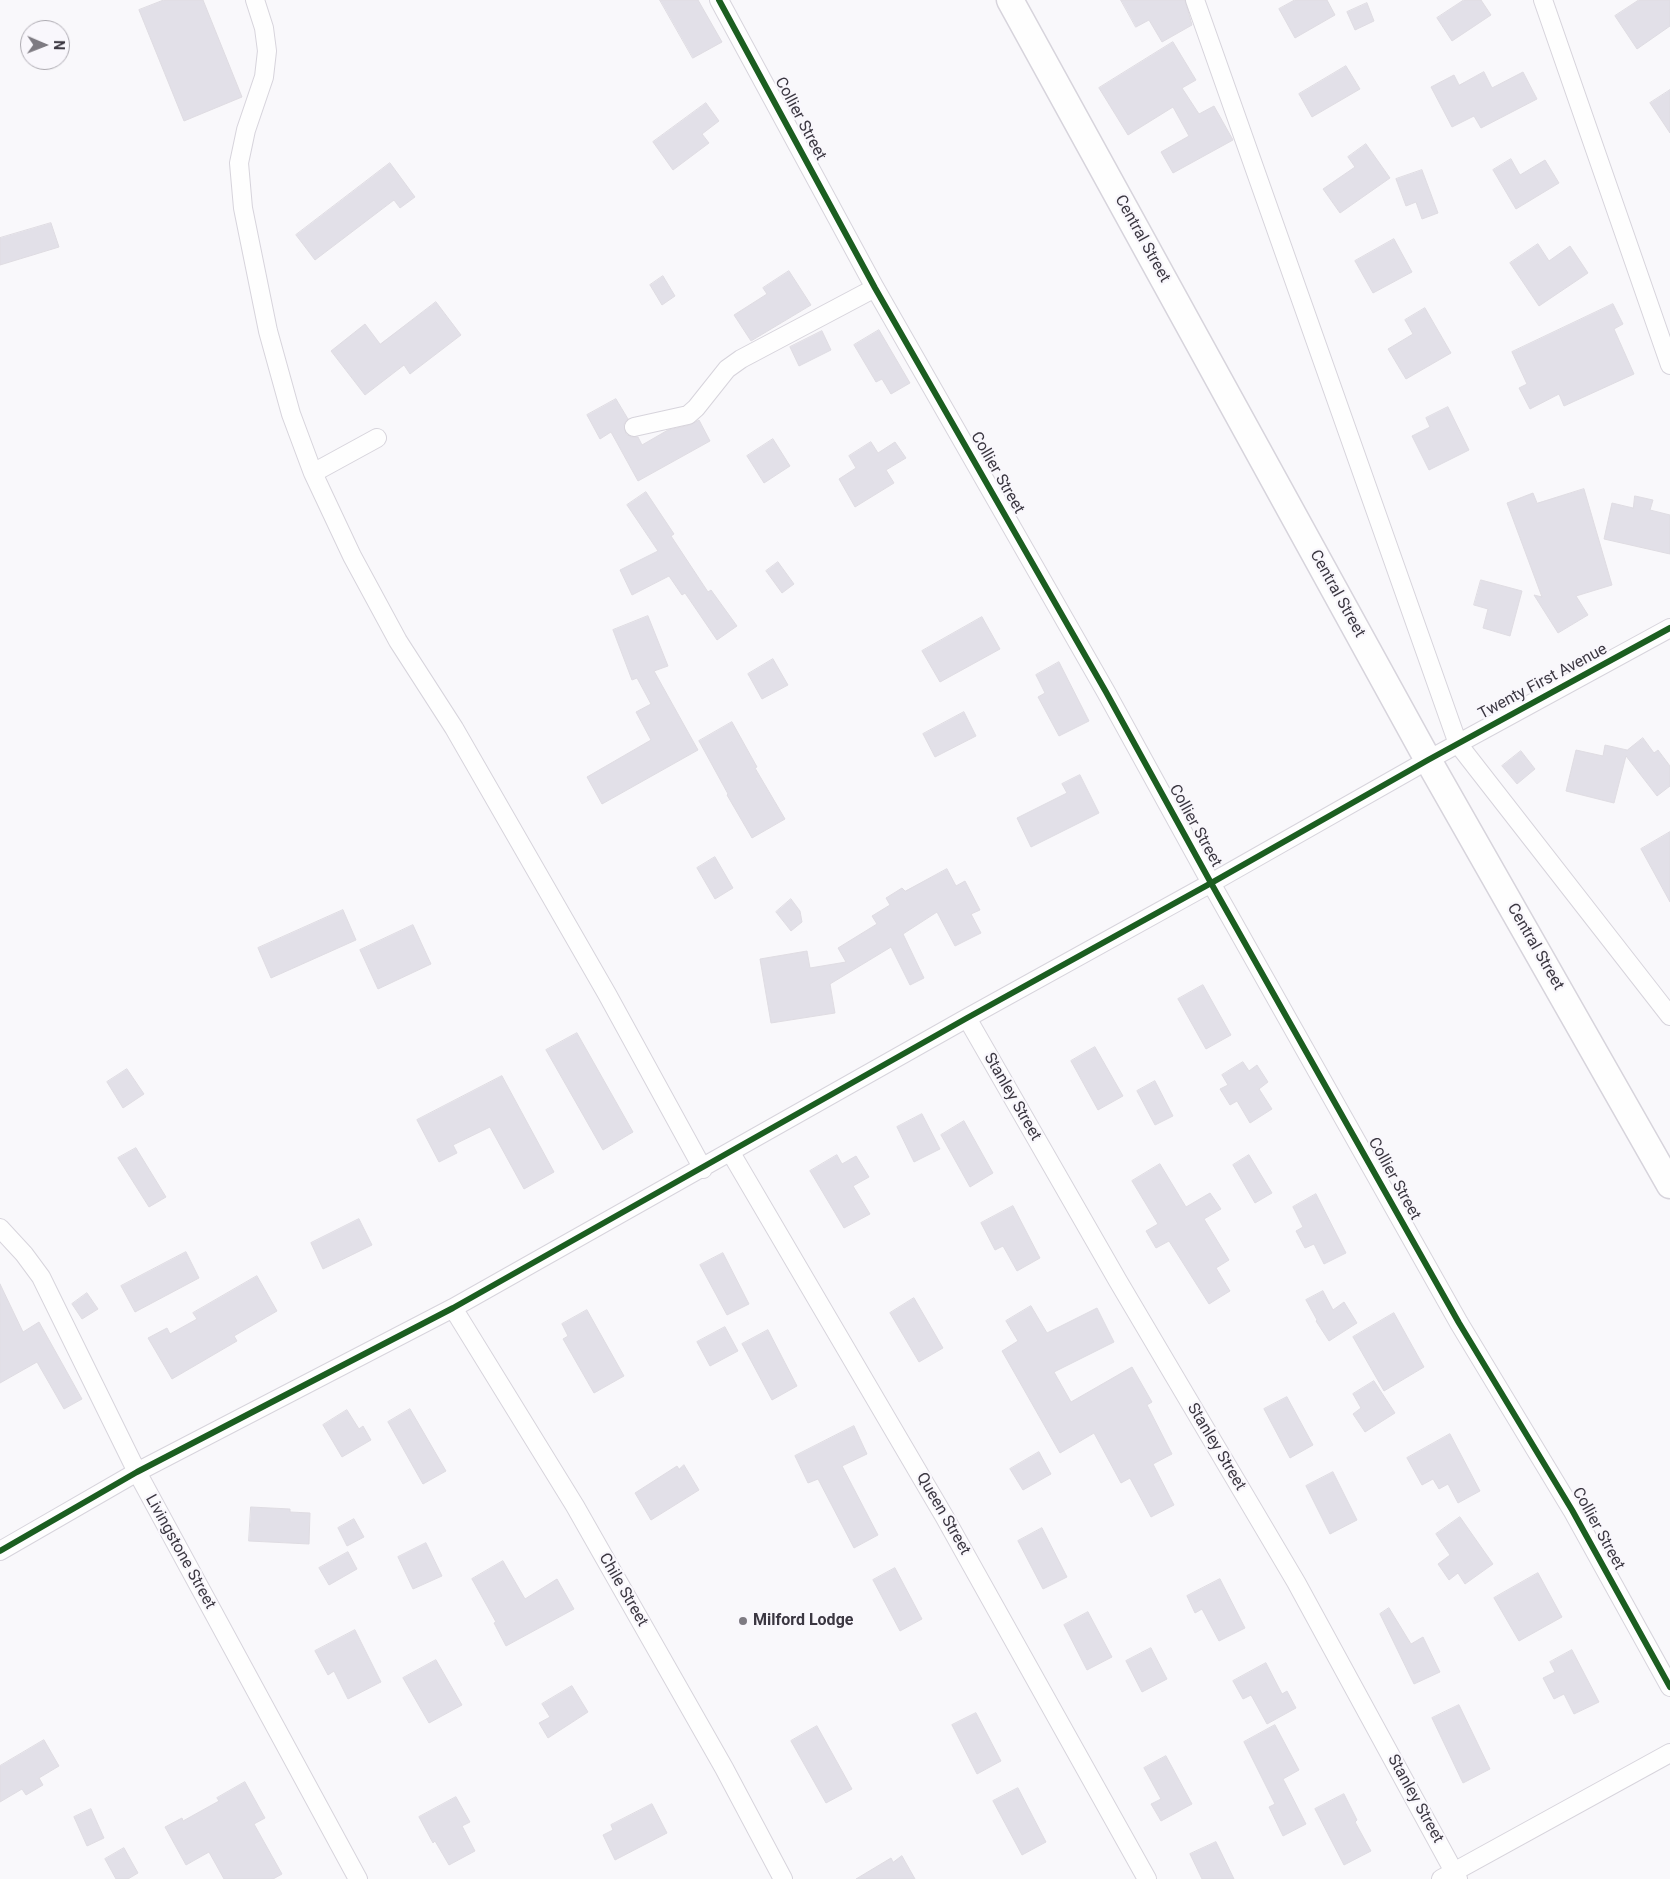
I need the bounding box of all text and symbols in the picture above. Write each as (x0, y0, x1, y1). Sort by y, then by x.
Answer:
north arrow (20, 20, 70, 70)
text: N (51, 40, 67, 50)
street label: Collier Street (770, 74, 830, 164)
street label: Central Street (1110, 192, 1174, 286)
street label: Collier Street (966, 429, 1028, 517)
street label: Central Street (1305, 547, 1369, 641)
street label: Twenty First Avenue (1475, 640, 1611, 724)
street label: Collier Street (1164, 781, 1226, 871)
street label: Central Street (1502, 900, 1568, 994)
street label: Stanley Street (979, 1050, 1045, 1144)
street label: Collier Street (1363, 1134, 1425, 1224)
street label: Stanley Street (1182, 1400, 1250, 1494)
street label: Queen Street (912, 1469, 974, 1559)
street label: Collier Street (1567, 1484, 1629, 1574)
street label: Livingstone Street (141, 1491, 219, 1613)
street label: Chile Street (594, 1550, 652, 1630)
place label: Milford Lodge (753, 1611, 853, 1631)
marker: Milford Lodge (737, 1615, 749, 1627)
street label: Stanley Street (1383, 1751, 1447, 1847)

